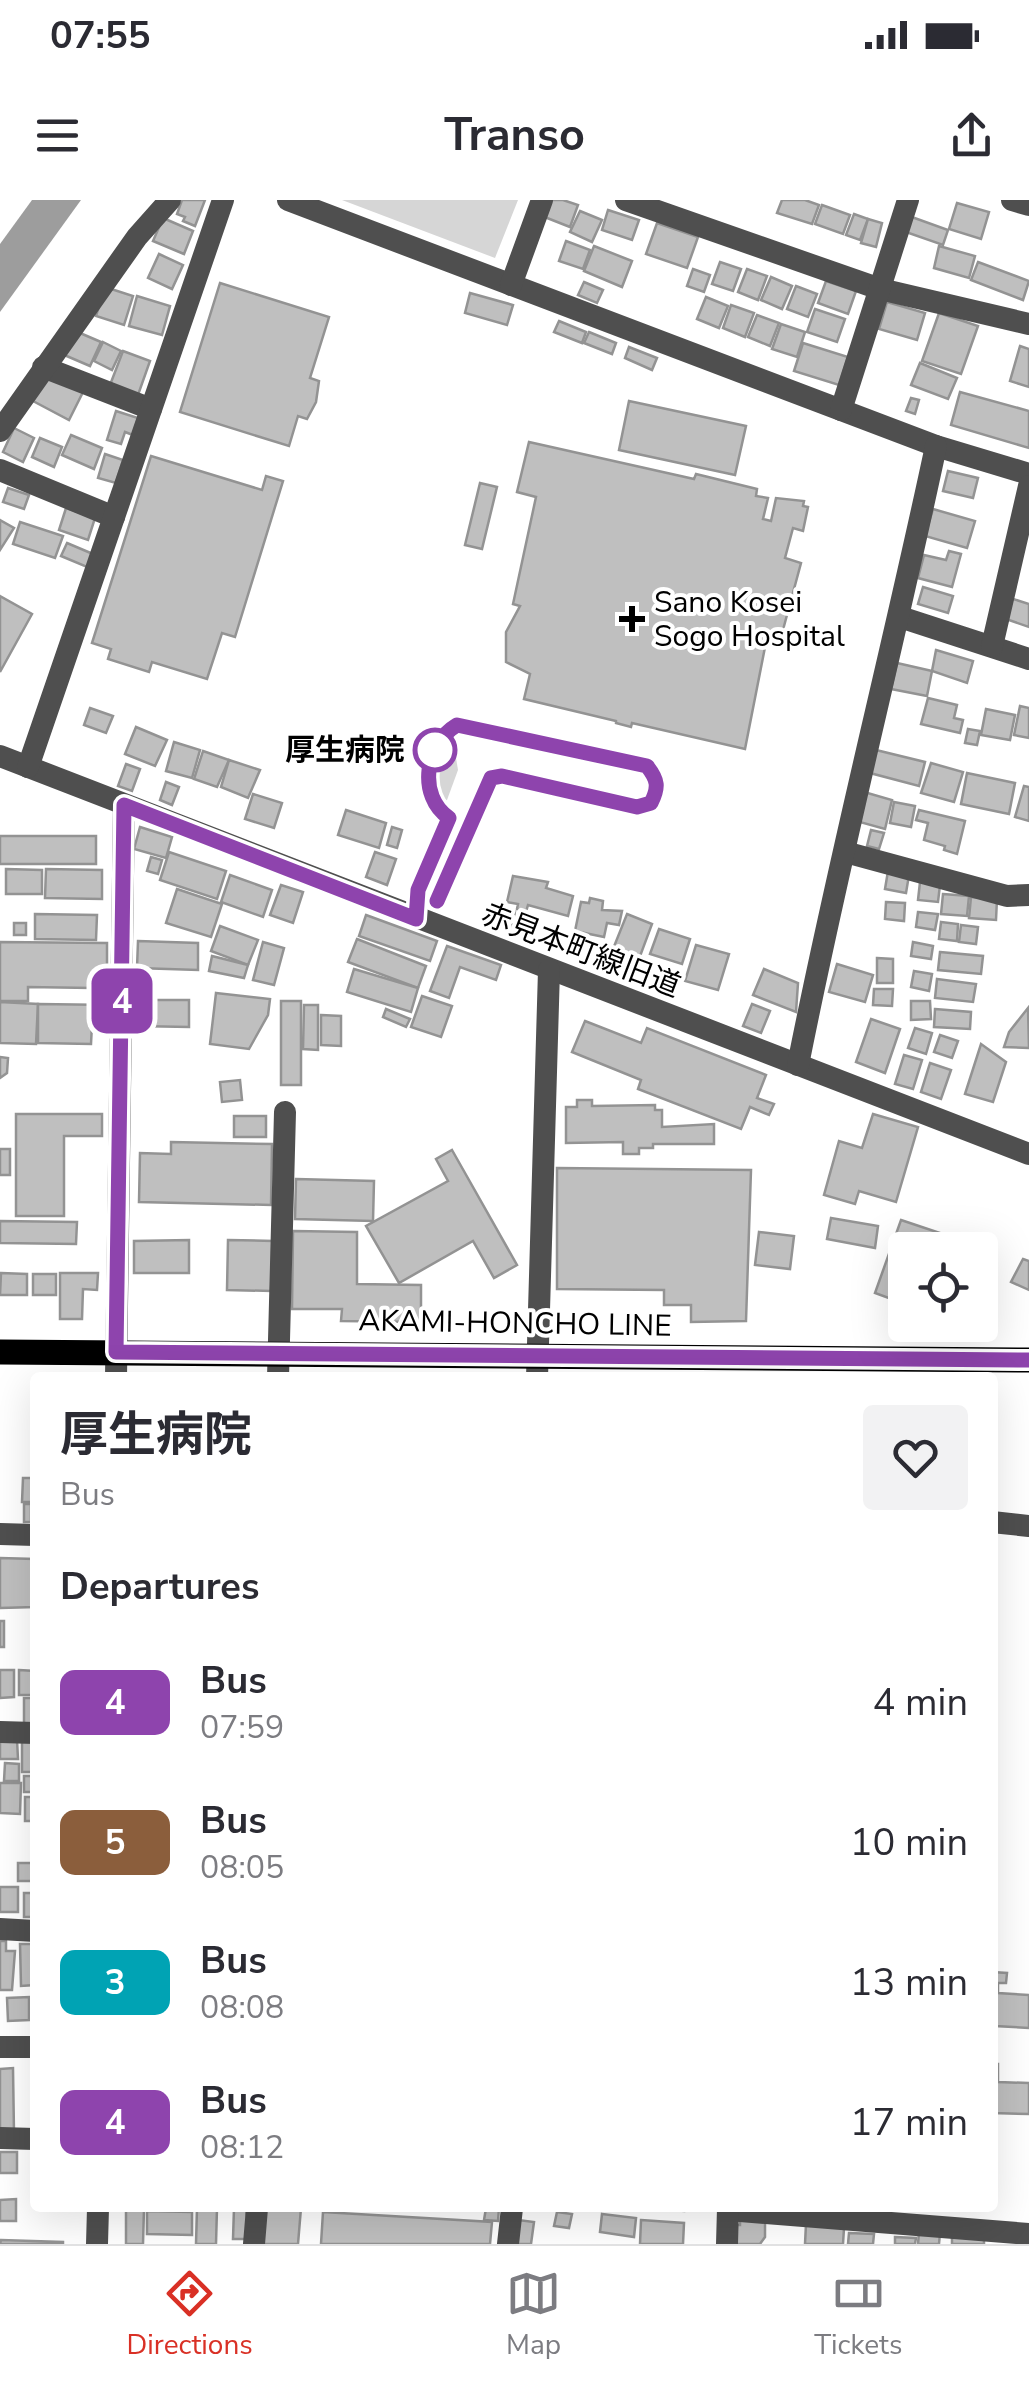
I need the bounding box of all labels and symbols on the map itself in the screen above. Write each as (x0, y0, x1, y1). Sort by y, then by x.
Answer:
place label: Sano Kosei Sogo Hospital (654, 582, 845, 657)
marker: Sano Kosei Sogo Hospital (619, 606, 645, 632)
marker: 厚生病院 (414, 729, 456, 771)
place label: 厚生病院 (285, 730, 405, 771)
street label: 赤見本町線旧道 (475, 894, 686, 1007)
line badge: 4 (90, 968, 154, 1034)
street label: AKAMI-HONCHO LINE (358, 1300, 672, 1347)

